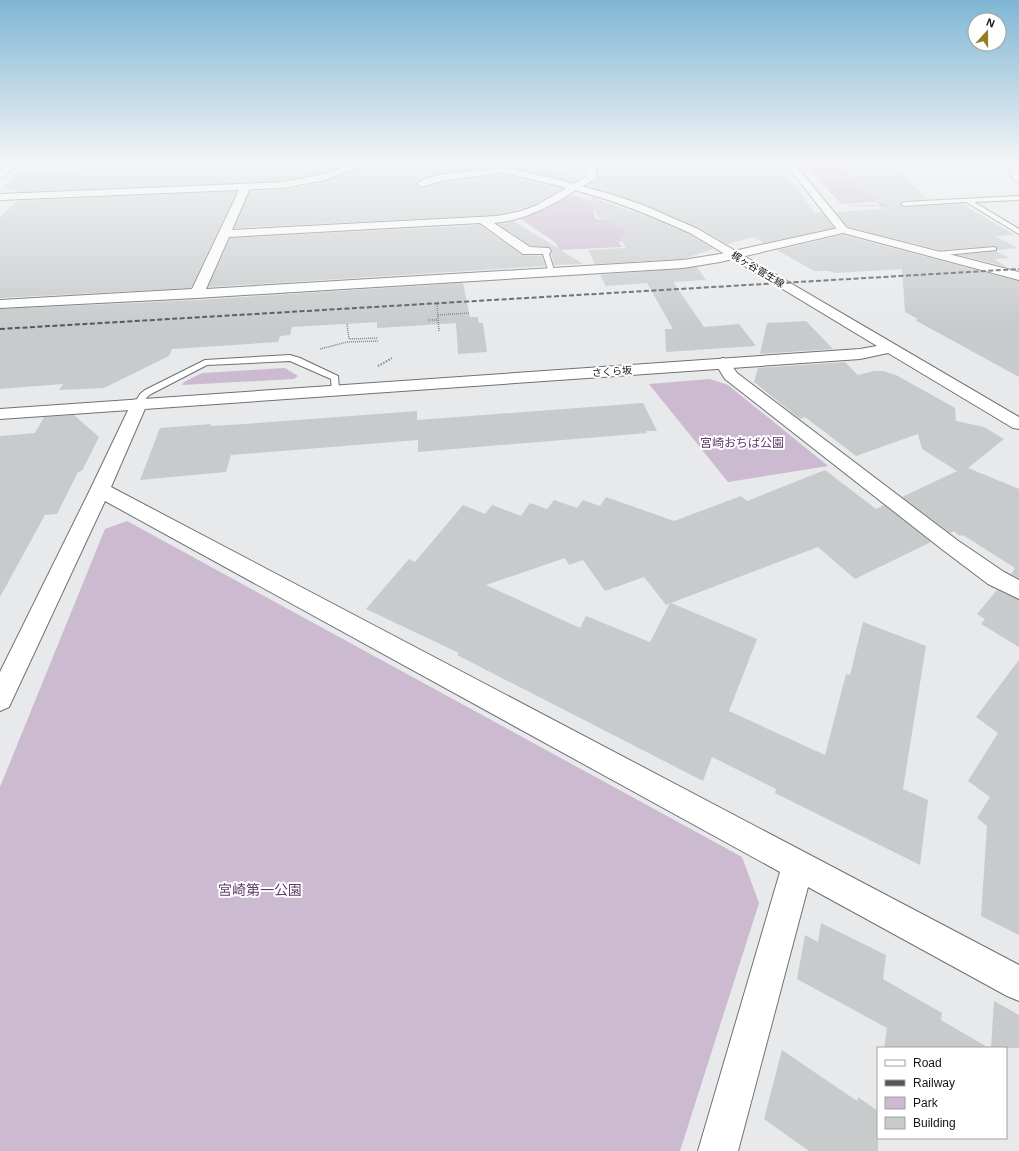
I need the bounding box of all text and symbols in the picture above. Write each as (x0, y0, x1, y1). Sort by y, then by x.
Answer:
north arrow (967, 12, 1007, 52)
text: N (985, 16, 996, 30)
street label: 梶ヶ谷菅生線 (729, 249, 786, 290)
street label: さくら坂 (592, 365, 632, 378)
park label: 宮崎おちば公園 (700, 436, 784, 450)
park label: 宮崎第一公園 (218, 882, 302, 898)
legend (877, 1047, 1007, 1139)
text: Road (913, 1056, 942, 1070)
text: Railway (913, 1076, 955, 1090)
text: Park (913, 1096, 939, 1110)
text: Building (913, 1116, 956, 1130)

